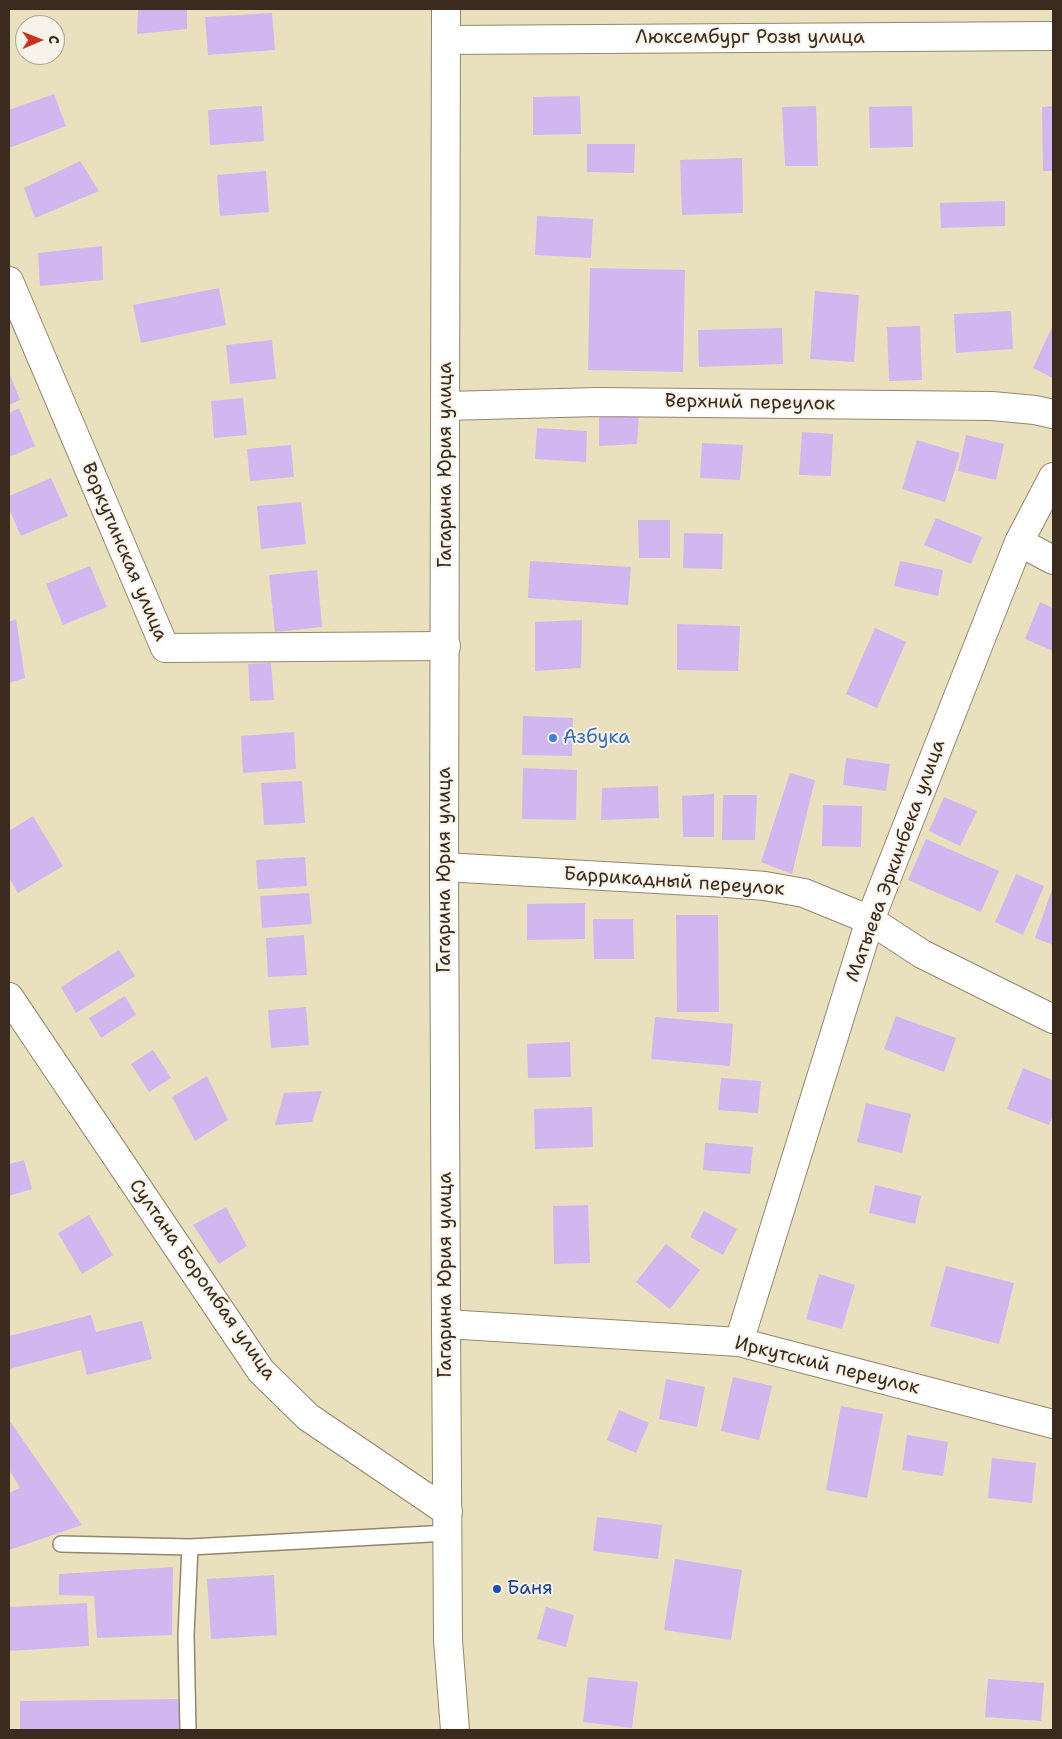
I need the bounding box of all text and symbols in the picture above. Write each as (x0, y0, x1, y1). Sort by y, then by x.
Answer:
north arrow (15, 15, 65, 65)
street label: Люксембург Розы улица (635, 27, 865, 49)
text: С (45, 35, 63, 44)
street label: Гагарина Юрия улица (435, 362, 457, 568)
street label: Верхний переулок (665, 390, 835, 416)
street label: Воркутинская улица (76, 459, 172, 645)
place label: Азбука (563, 727, 630, 749)
marker: Азбука (547, 732, 559, 744)
street label: Матыева Эркинбека улица (842, 737, 950, 985)
street label: Гагарина Юрия улица (434, 767, 456, 973)
street label: Баррикадный переулок (563, 863, 785, 901)
street label: Гагарина Юрия улица (435, 1172, 457, 1378)
street label: Султана Боромбая улица (124, 1175, 280, 1385)
street label: Иркутский переулок (732, 1332, 922, 1400)
place label: Баня (507, 1578, 553, 1600)
marker: Баня (491, 1583, 503, 1595)

